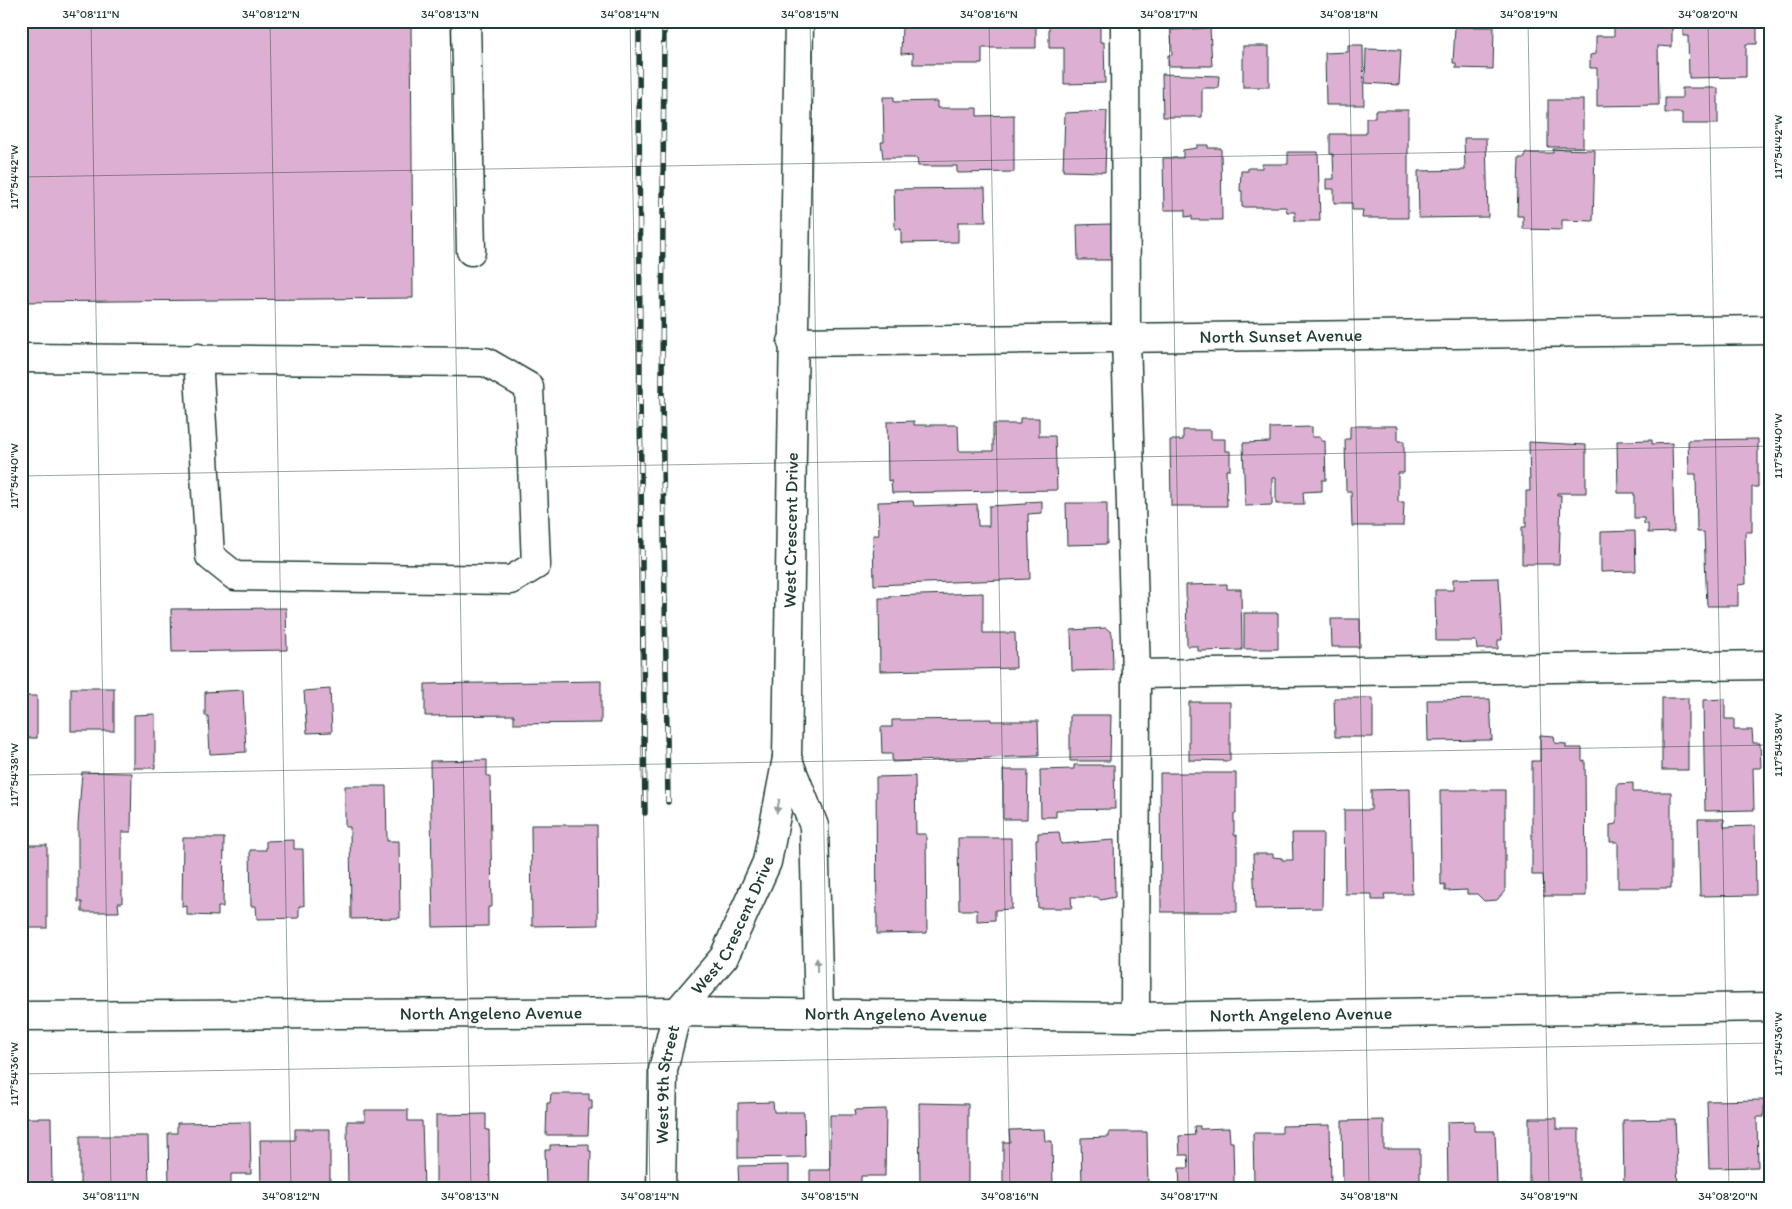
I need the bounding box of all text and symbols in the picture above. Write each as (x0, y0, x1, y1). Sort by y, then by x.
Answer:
text: 34°08'11"N (62, 7, 120, 21)
text: 34°08'12"N (242, 7, 300, 21)
text: 34°08'13"N (421, 7, 479, 21)
text: 34°08'14"N (601, 7, 659, 21)
text: 34°08'15"N (781, 7, 839, 21)
text: 34°08'16"N (960, 7, 1018, 21)
text: 34°08'17"N (1140, 7, 1198, 21)
text: 34°08'18"N (1320, 7, 1378, 21)
text: 34°08'19"N (1500, 7, 1558, 21)
text: 34°08'20"N (1678, 7, 1738, 21)
text: 117°54'42"W (1771, 115, 1785, 179)
text: 117°54'42"W (7, 145, 21, 209)
street label: North Sunset Avenue (1199, 324, 1363, 348)
text: 117°54'40"W (1771, 413, 1785, 479)
text: 117°54'40"W (7, 443, 21, 509)
street label: West Crescent Drive (778, 452, 803, 608)
text: 117°54'38"W (1771, 713, 1785, 777)
text: 117°54'38"W (7, 743, 21, 807)
one-way arrow (773, 799, 781, 815)
street label: West Crescent Drive (686, 854, 779, 999)
one-way arrow (813, 957, 821, 973)
street label: North Angeleno Avenue (400, 1002, 582, 1025)
street label: North Angeleno Avenue (805, 1002, 987, 1026)
street label: North Angeleno Avenue (1209, 1002, 1392, 1027)
text: 117°54'36"W (1771, 1012, 1785, 1076)
street label: West 9th Street (651, 1022, 685, 1144)
text: 117°54'36"W (7, 1042, 21, 1106)
text: 34°08'11"N (82, 1189, 140, 1203)
text: 34°08'12"N (262, 1189, 320, 1203)
text: 34°08'13"N (441, 1189, 499, 1203)
text: 34°08'14"N (621, 1189, 679, 1203)
text: 34°08'15"N (801, 1189, 859, 1203)
text: 34°08'16"N (981, 1189, 1039, 1203)
text: 34°08'17"N (1160, 1189, 1218, 1203)
text: 34°08'18"N (1340, 1189, 1398, 1203)
text: 34°08'19"N (1520, 1189, 1578, 1203)
text: 34°08'20"N (1698, 1189, 1758, 1203)

